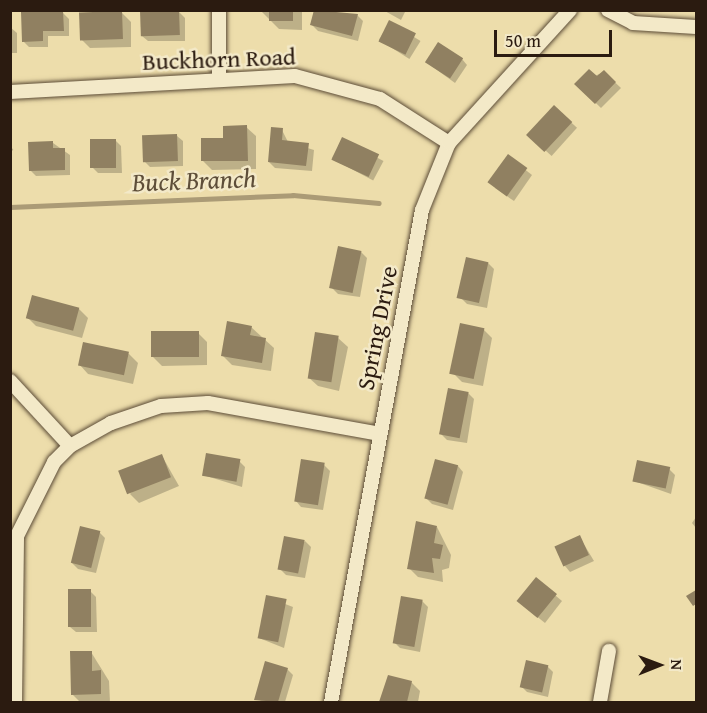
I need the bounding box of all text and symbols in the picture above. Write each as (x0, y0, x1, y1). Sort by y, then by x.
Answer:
scale bar (497, 18, 616, 56)
text: 50 m (505, 27, 541, 54)
street label: Buckhorn Road (142, 42, 296, 76)
water label: Buck Branch (131, 162, 257, 198)
street label: Spring Drive (351, 263, 403, 393)
north arrow (629, 635, 689, 695)
text: N (665, 659, 689, 670)

